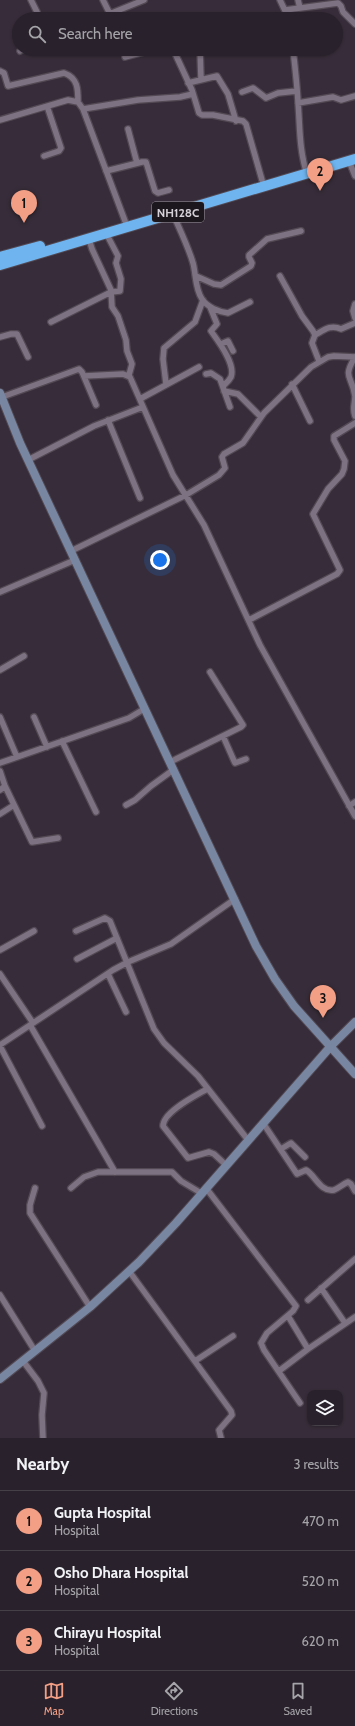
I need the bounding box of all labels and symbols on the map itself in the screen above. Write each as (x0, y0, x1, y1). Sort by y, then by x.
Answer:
pin: 2 (307, 158, 333, 191)
pin: 1 (11, 190, 37, 223)
road number: NH128C (152, 202, 204, 222)
your location (150, 550, 170, 570)
pin: 3 (310, 985, 336, 1018)

